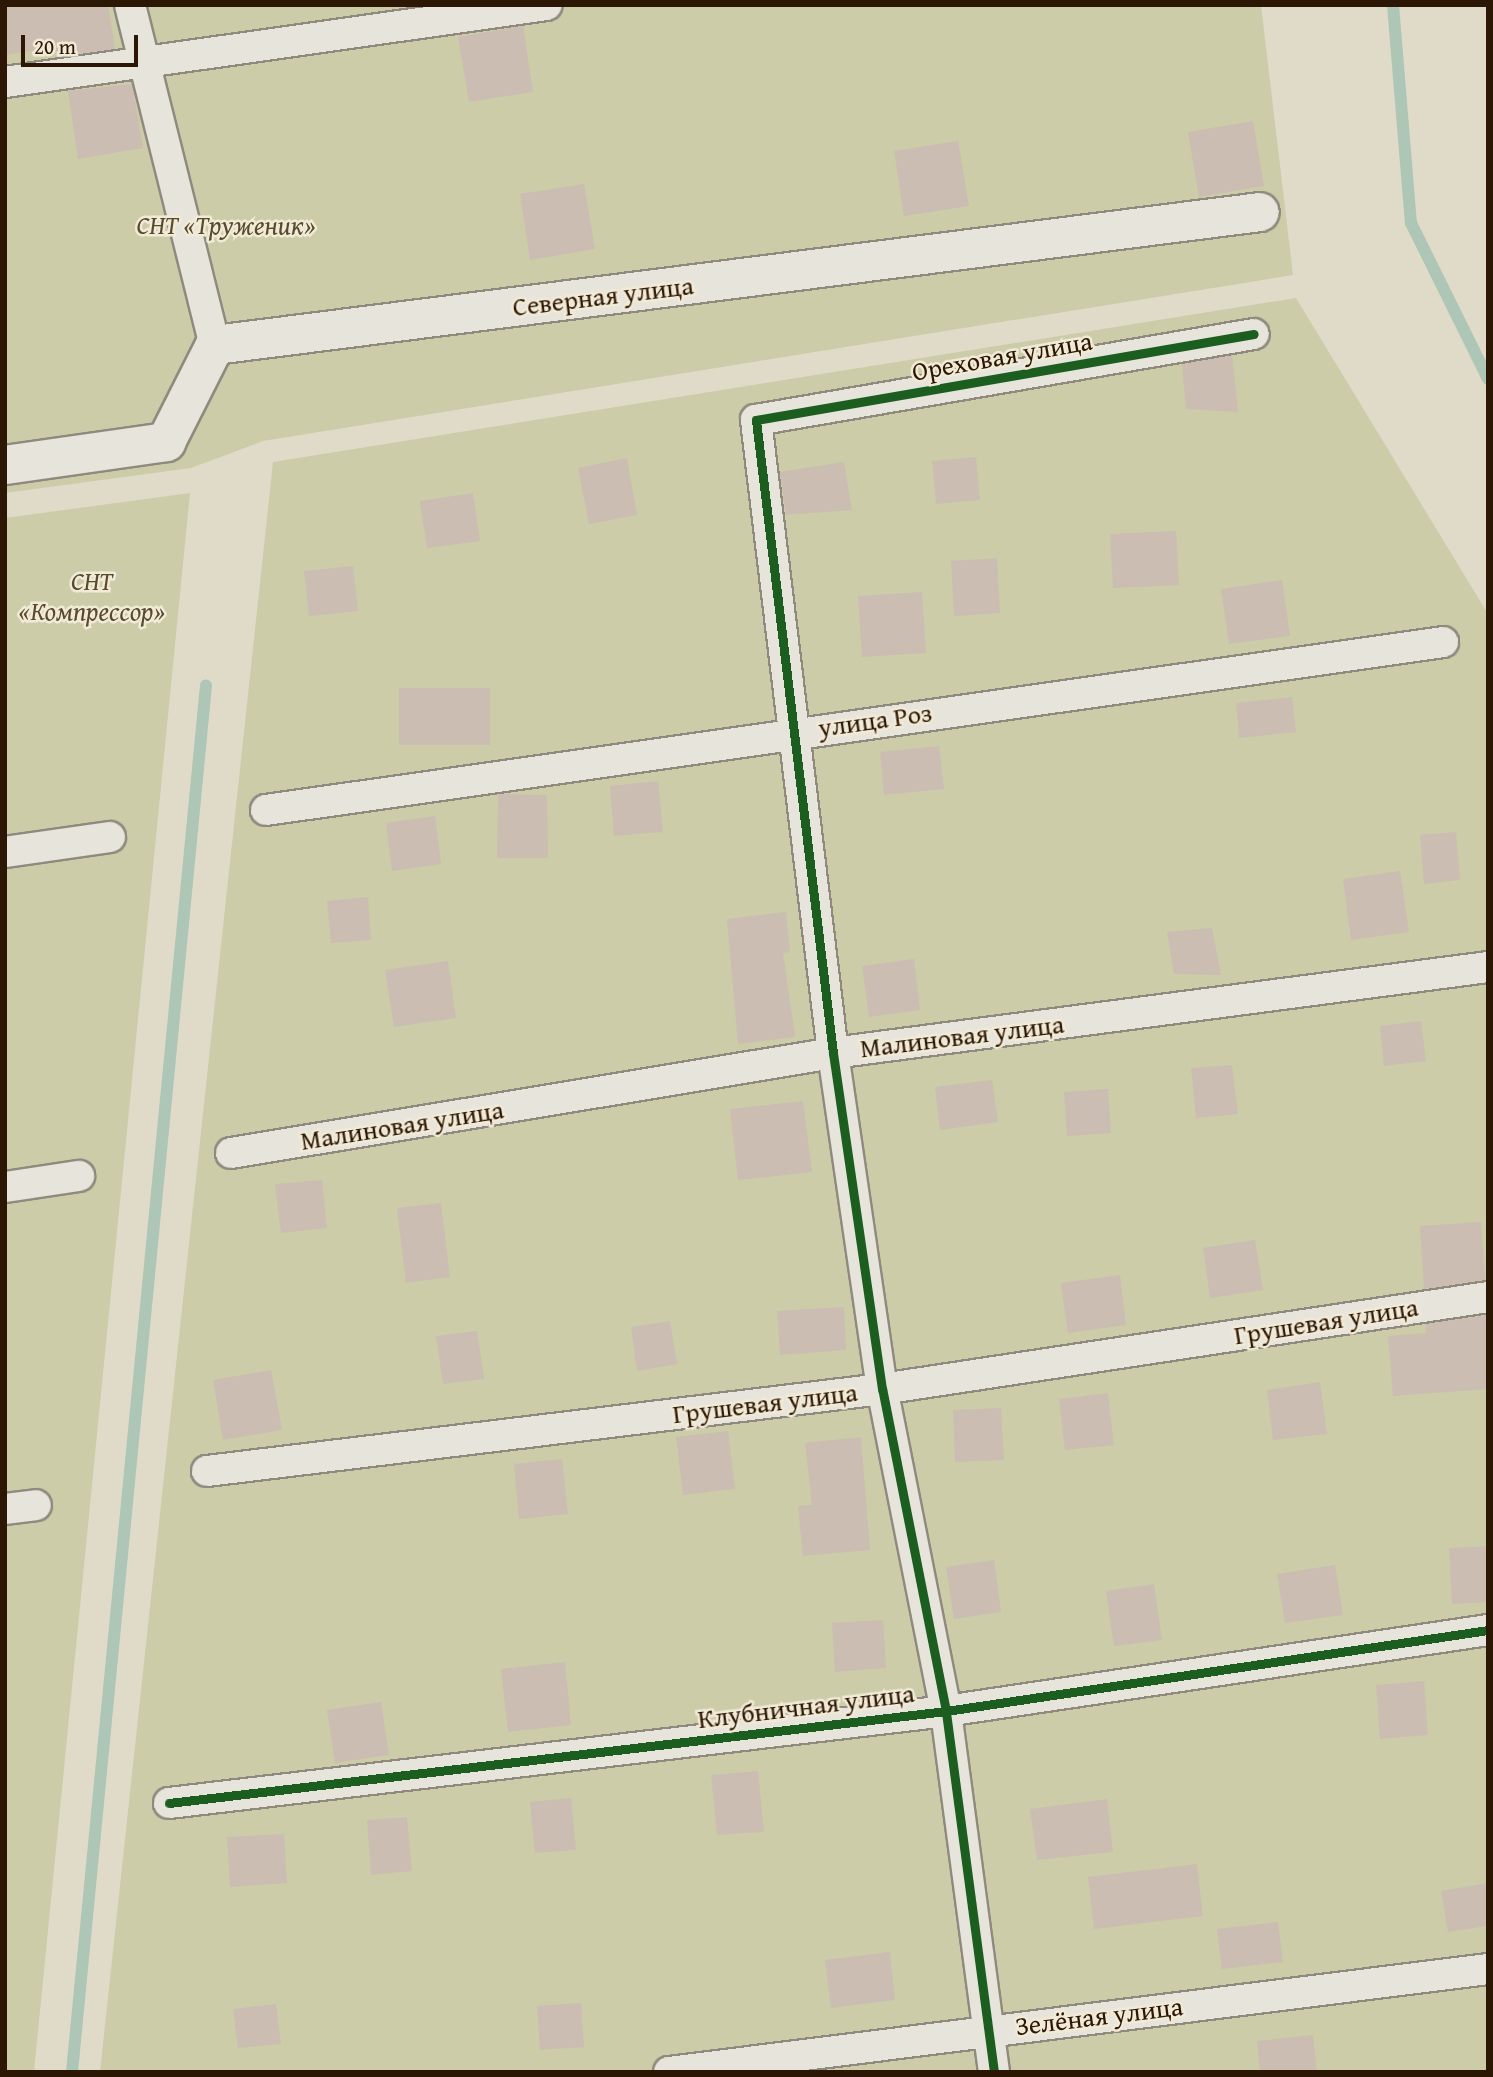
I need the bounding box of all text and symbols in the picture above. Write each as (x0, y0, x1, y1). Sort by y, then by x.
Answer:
scale bar (24, 21, 142, 65)
text: 20 m (34, 31, 76, 62)
park label: СНТ «Труженик» (136, 209, 316, 241)
street label: Северная улица (511, 269, 695, 323)
street label: Ореховая улица (909, 325, 1095, 387)
park label: СНТ «Компрессор» (19, 565, 165, 626)
street label: улица Роз (816, 697, 934, 743)
street label: Малиновая улица (858, 1008, 1066, 1064)
street label: Малиновая улица (298, 1094, 506, 1156)
street label: Грушевая улица (1232, 1291, 1420, 1351)
street label: Грушевая улица (671, 1376, 859, 1430)
street label: Клубничная улица (696, 1677, 916, 1735)
street label: Зелёная улица (1013, 1990, 1185, 2042)

